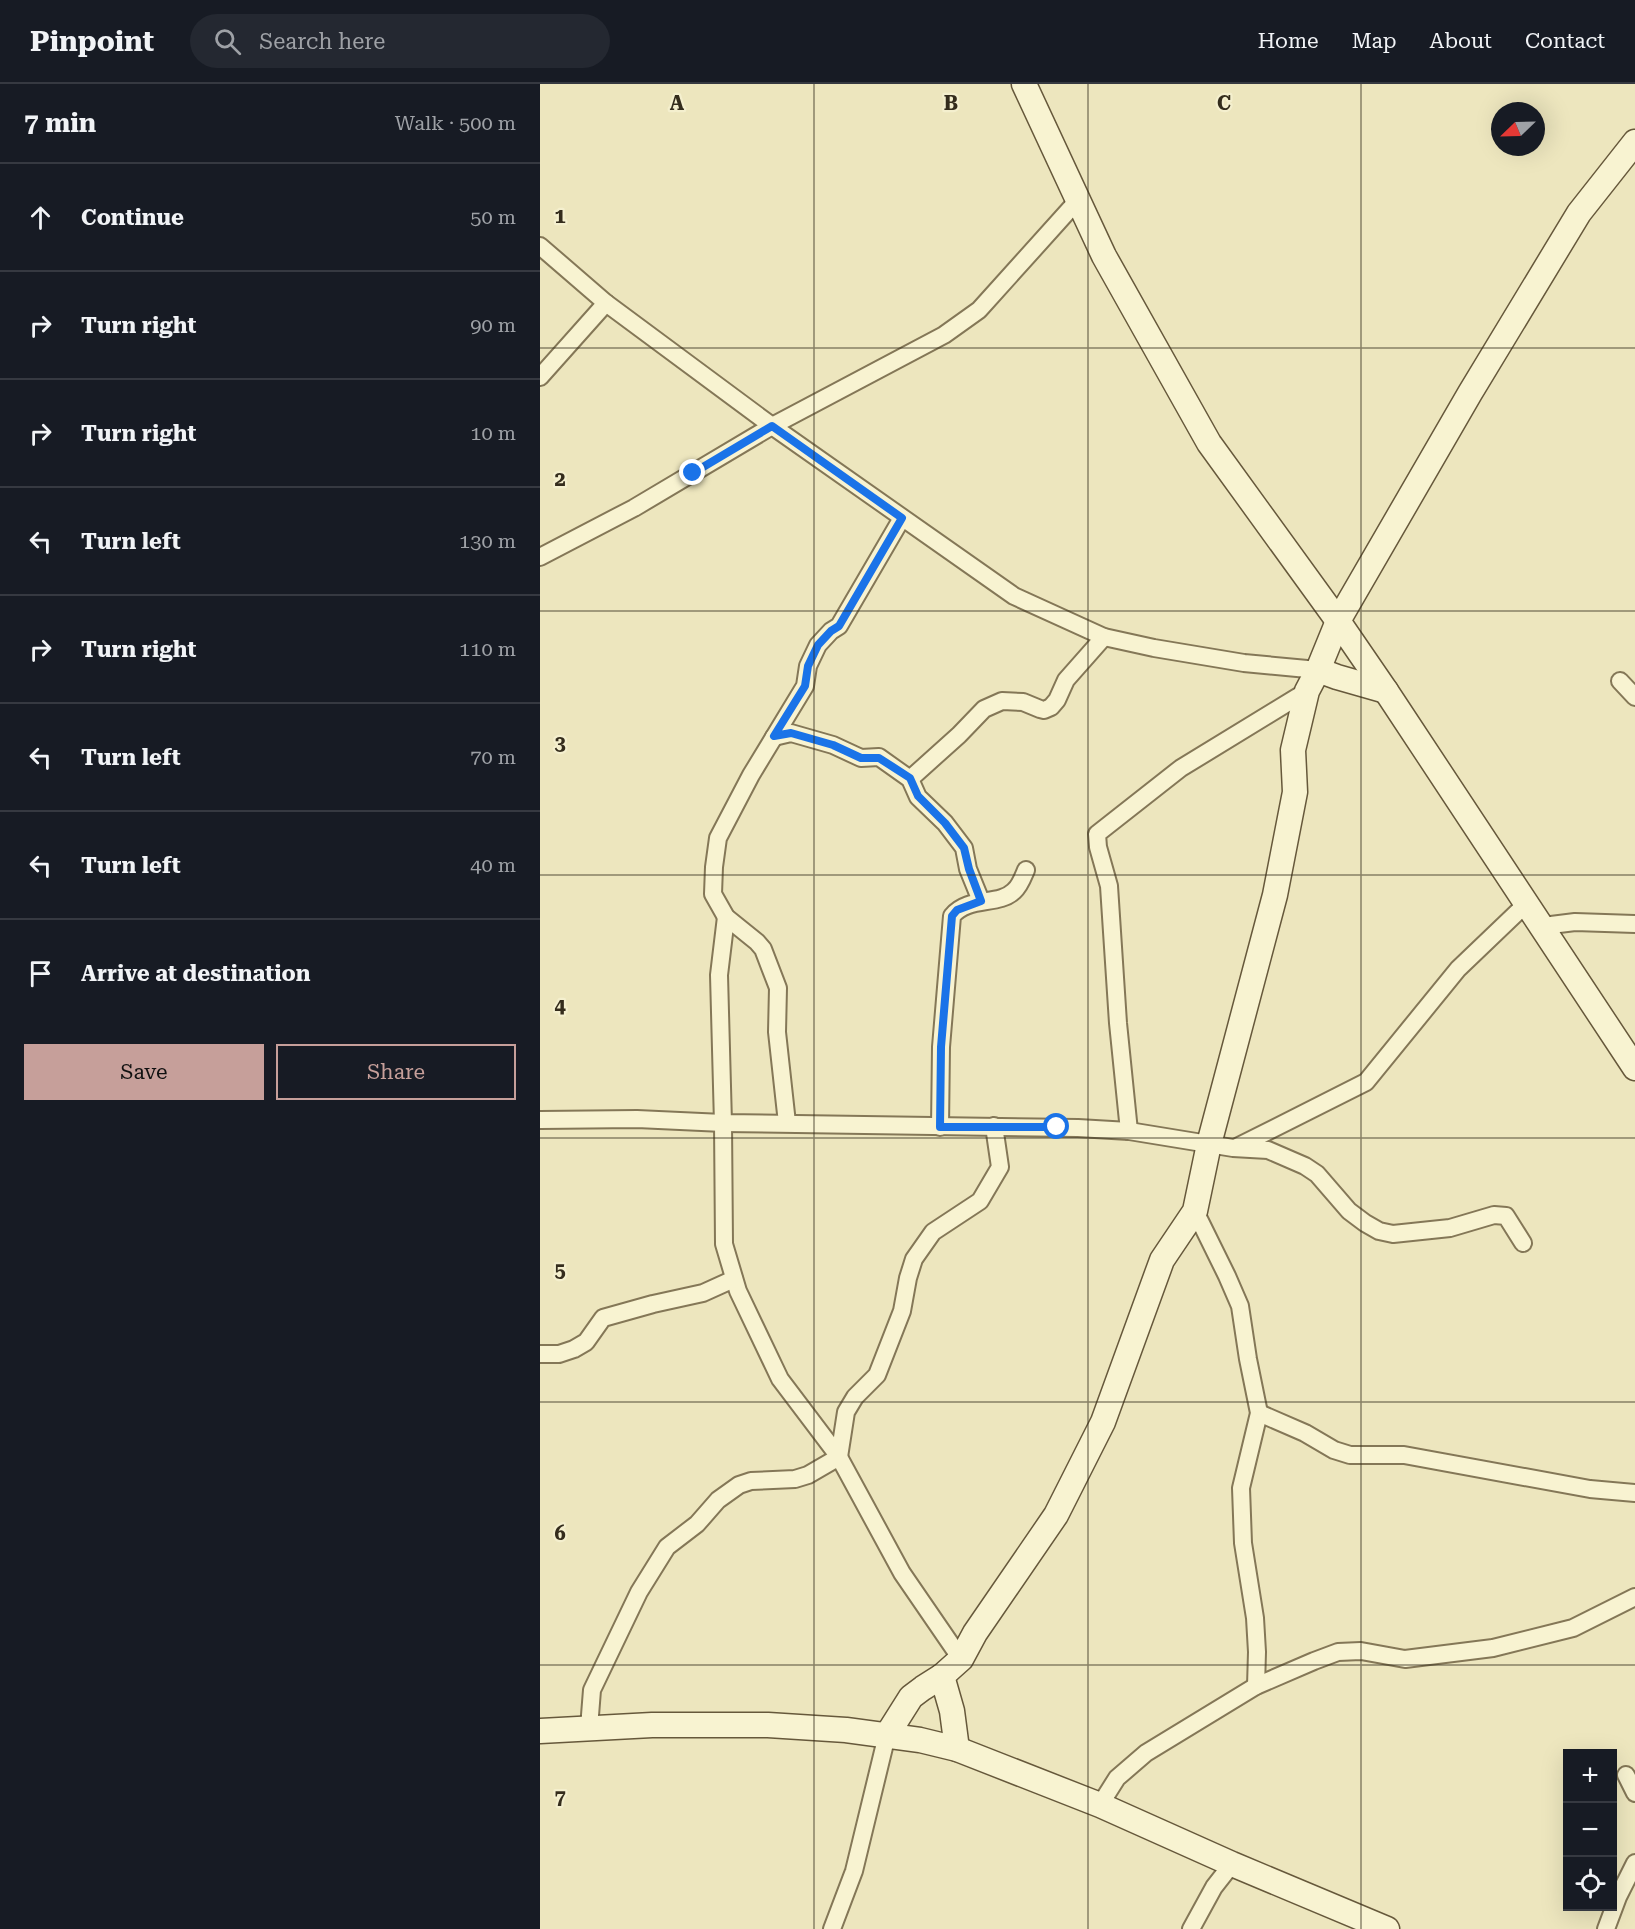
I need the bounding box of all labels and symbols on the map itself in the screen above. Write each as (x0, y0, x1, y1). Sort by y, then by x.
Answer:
text: A (670, 91, 685, 115)
text: B (944, 91, 958, 115)
text: C (1217, 91, 1231, 115)
north arrow (1491, 102, 1545, 156)
text: 1 (554, 204, 566, 228)
route end (679, 459, 705, 485)
text: 2 (554, 467, 566, 491)
text: 3 (554, 731, 566, 755)
text: 4 (554, 994, 566, 1018)
route start (1043, 1113, 1069, 1139)
text: 5 (554, 1258, 566, 1282)
text: 6 (554, 1521, 566, 1545)
text: 7 (554, 1785, 566, 1809)

